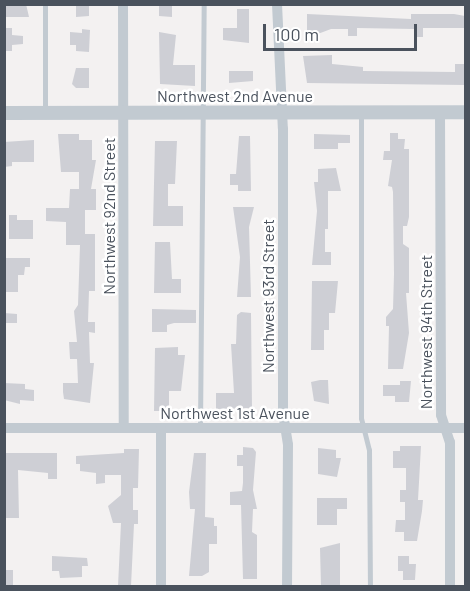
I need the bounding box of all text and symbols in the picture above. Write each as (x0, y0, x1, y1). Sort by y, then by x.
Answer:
scale bar (266, 12, 420, 50)
text: 100 m (274, 23, 319, 45)
street label: Northwest 2nd Avenue (157, 86, 313, 106)
street label: Northwest 92nd Street (99, 137, 119, 295)
street label: Northwest 93rd Street (258, 219, 278, 373)
street label: Northwest 94th Street (416, 255, 436, 409)
street label: Northwest 1st Avenue (160, 403, 310, 423)

